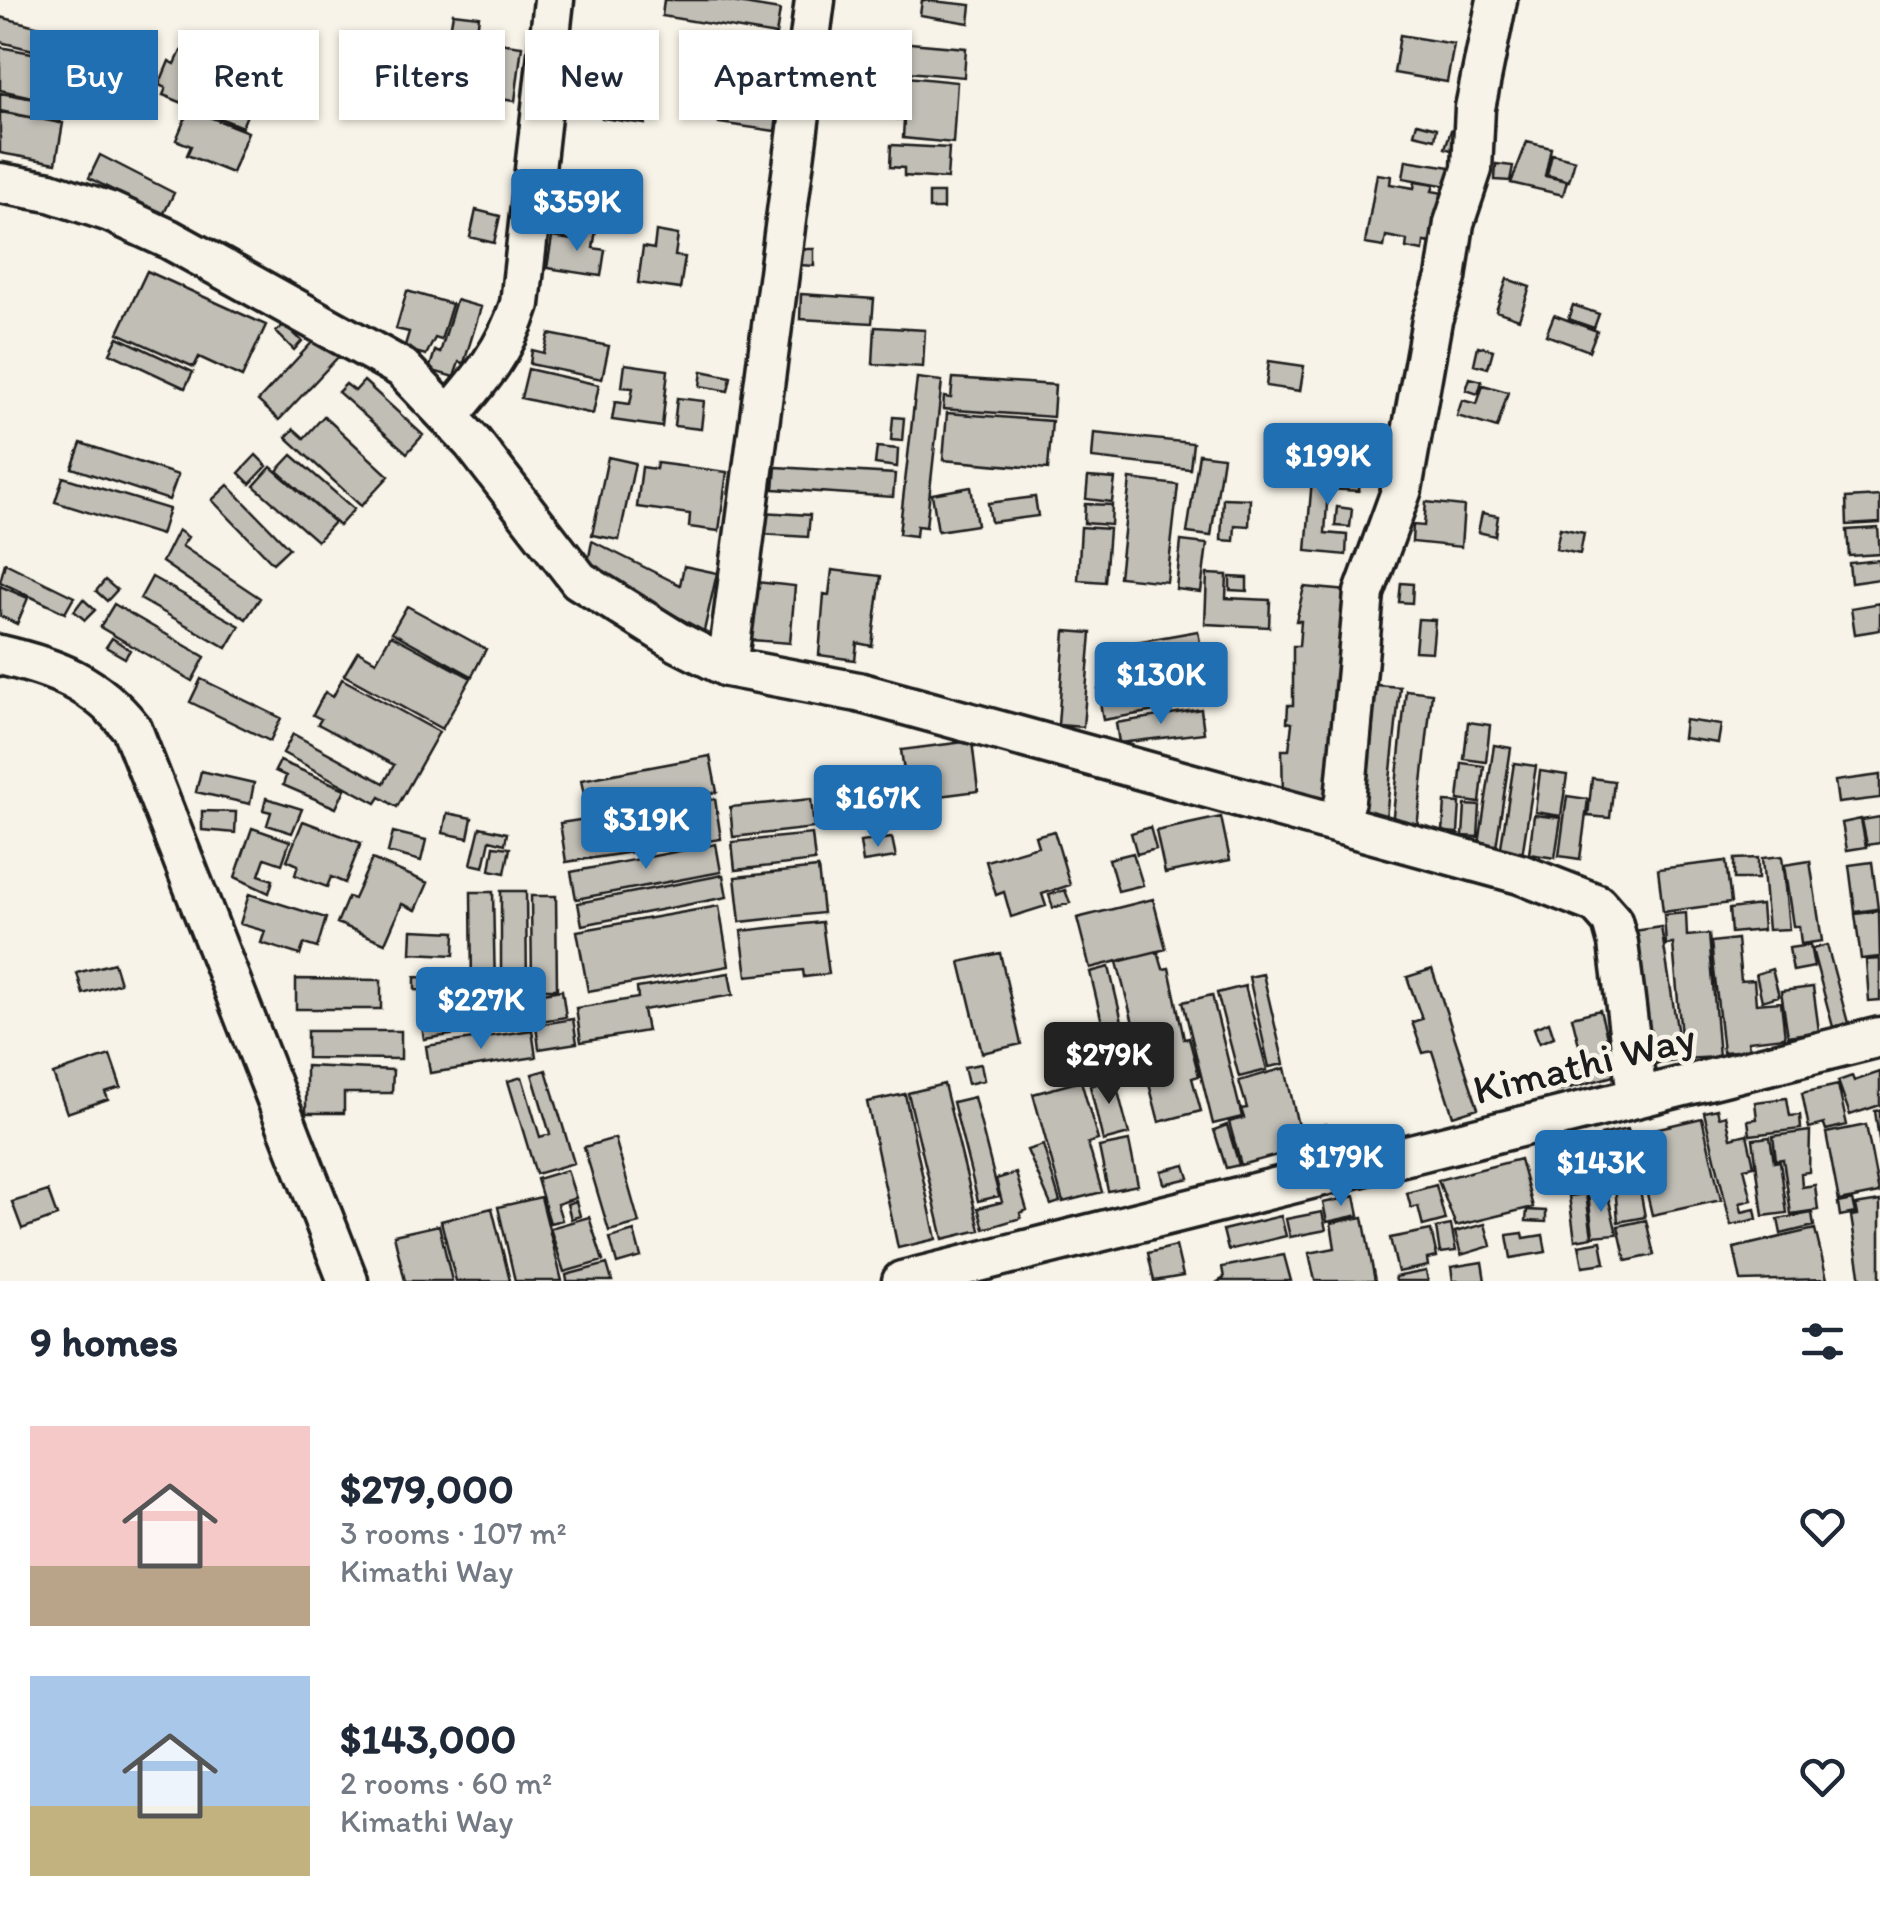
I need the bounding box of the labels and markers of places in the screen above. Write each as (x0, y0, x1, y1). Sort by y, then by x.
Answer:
pin: $359K (507, 169, 647, 254)
pin: $199K (1258, 423, 1398, 508)
pin: $130K (1091, 642, 1231, 727)
pin: $167K (808, 765, 948, 850)
pin: $319K (576, 787, 716, 872)
pin: $227K (411, 967, 551, 1052)
pin: $279K (1039, 1022, 1179, 1107)
pin: $179K (1271, 1124, 1411, 1209)
pin: $143K (1531, 1130, 1671, 1215)

